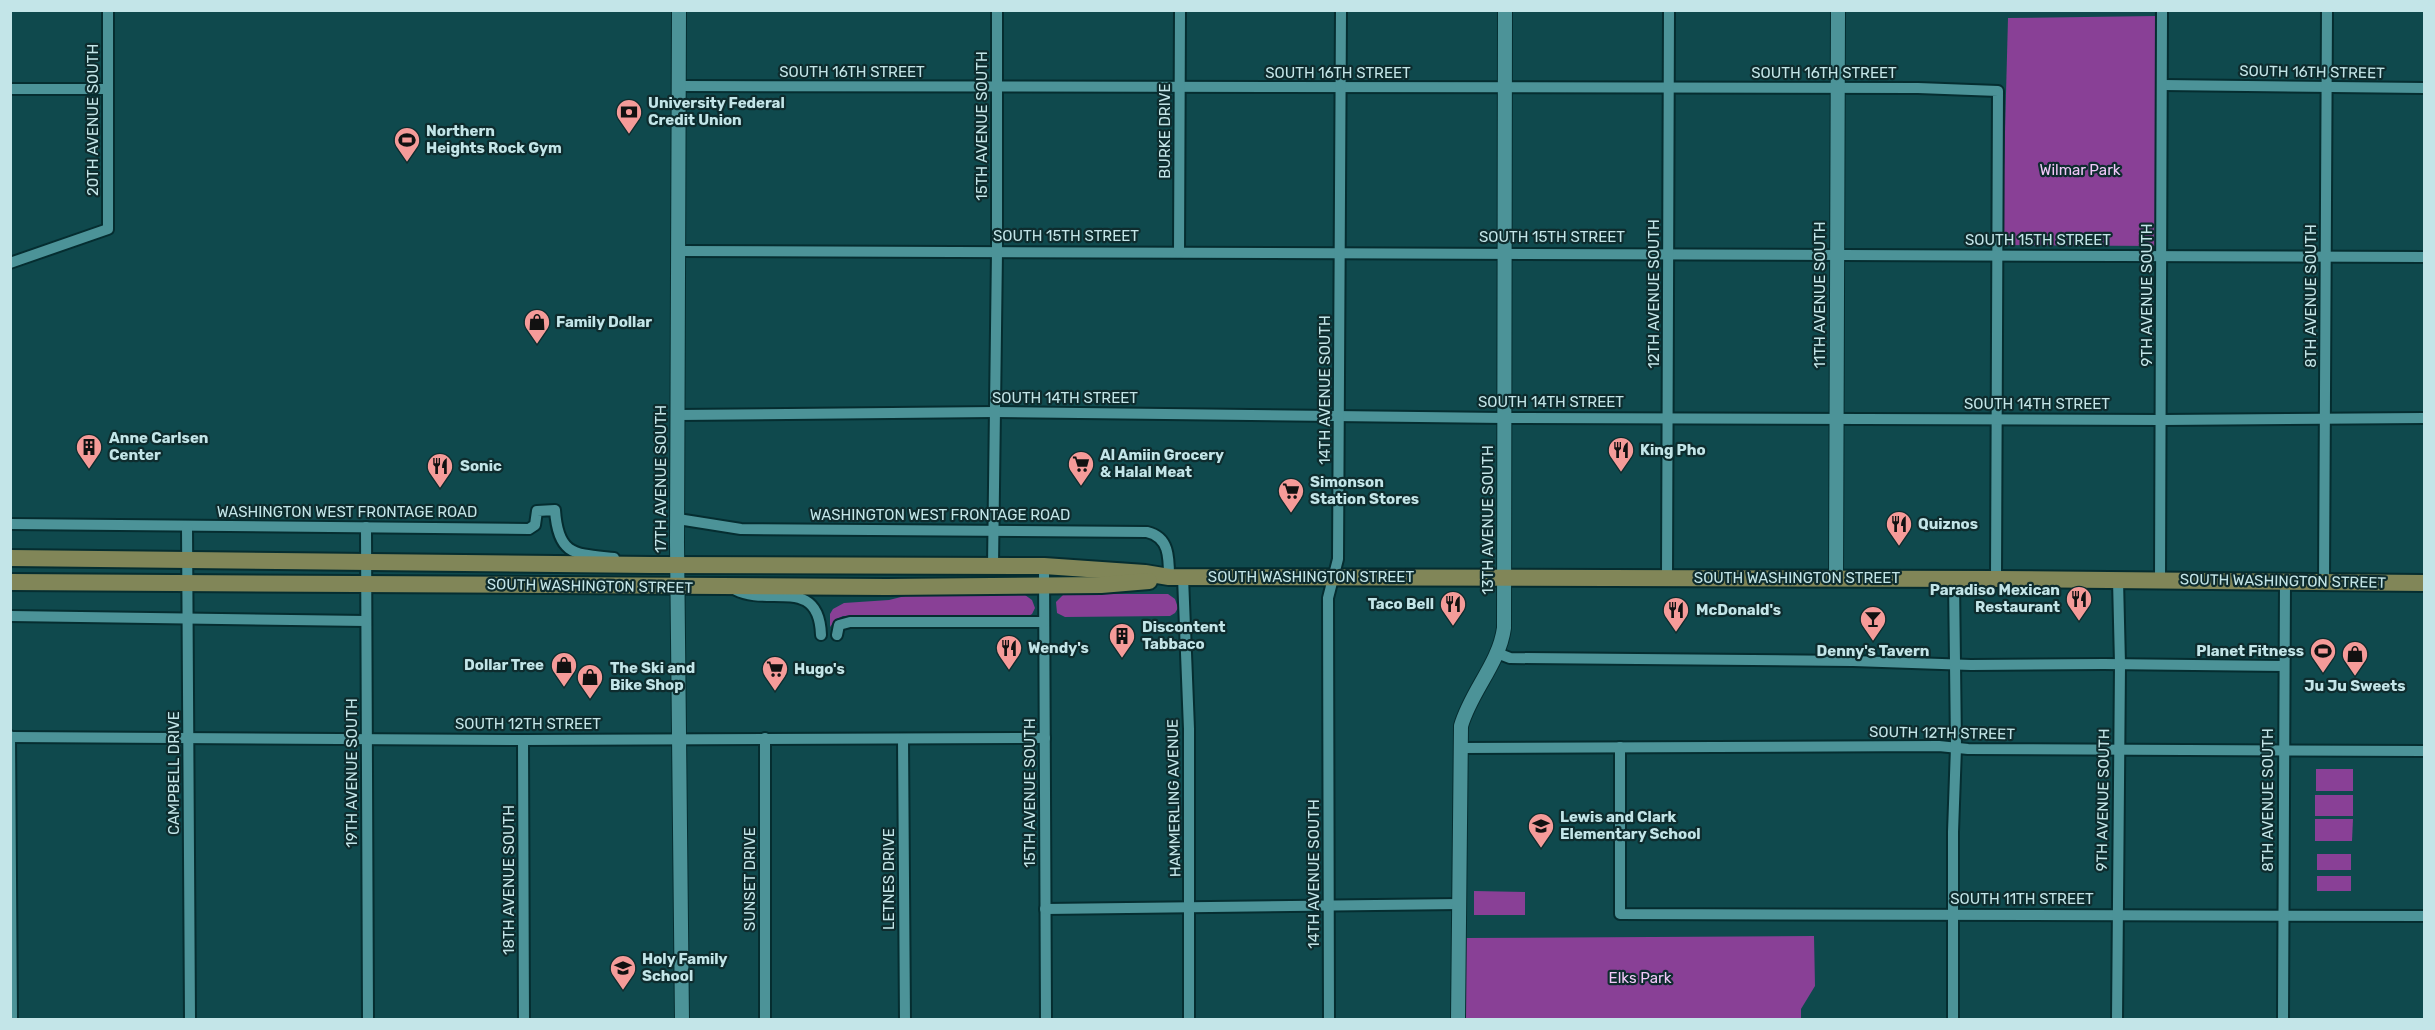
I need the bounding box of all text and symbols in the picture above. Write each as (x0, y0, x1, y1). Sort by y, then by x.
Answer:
street label: 20TH AVENUE SOUTH (84, 44, 102, 196)
street label: 15TH AVENUE SOUTH (973, 51, 991, 201)
street label: SOUTH 16TH STREET (2239, 62, 2385, 82)
street label: SOUTH 16TH STREET (779, 63, 925, 81)
street label: SOUTH 16TH STREET (1265, 64, 1411, 82)
street label: SOUTH 16TH STREET (1751, 64, 1897, 82)
street label: BURKE DRIVE (1156, 83, 1174, 179)
place label: University Federal Credit Union (648, 94, 785, 129)
bank icon: University Federal Credit Union (614, 97, 644, 135)
place label: Northern Heights Rock Gym (426, 122, 562, 157)
sports icon: Northern Heights Rock Gym (392, 125, 422, 163)
park label: Wilmar Park (2039, 161, 2121, 179)
street label: 12TH AVENUE SOUTH (1645, 219, 1663, 369)
street label: 11TH AVENUE SOUTH (1811, 222, 1829, 368)
street label: 9TH AVENUE SOUTH (2138, 224, 2156, 366)
street label: 8TH AVENUE SOUTH (2302, 224, 2320, 368)
street label: SOUTH 15TH STREET (993, 227, 1139, 245)
street label: SOUTH 15TH STREET (1479, 228, 1625, 246)
street label: SOUTH 15TH STREET (1965, 231, 2111, 249)
shop icon: Family Dollar (522, 307, 552, 345)
place label: Family Dollar (556, 313, 652, 331)
street label: 14TH AVENUE SOUTH (1316, 315, 1334, 465)
street label: SOUTH 14TH STREET (992, 389, 1138, 407)
street label: SOUTH 14TH STREET (1478, 393, 1624, 411)
street label: SOUTH 14TH STREET (1964, 395, 2110, 413)
street label: 17TH AVENUE SOUTH (652, 405, 670, 553)
place label: Anne Carlsen Center (109, 429, 208, 464)
building icon: Anne Carlsen Center (74, 432, 104, 470)
restaurant icon: King Pho (1606, 435, 1636, 473)
place label: King Pho (1640, 441, 1706, 459)
street label: 13TH AVENUE SOUTH (1479, 445, 1497, 595)
place label: Al Amiin Grocery & Halal Meat (1100, 446, 1224, 481)
supermarket icon: Al Amiin Grocery & Halal Meat (1066, 449, 1096, 487)
restaurant icon: Sonic (425, 451, 455, 489)
place label: Sonic (460, 457, 502, 475)
place label: Simonson Station Stores (1310, 473, 1419, 508)
supermarket icon: Simonson Station Stores (1276, 476, 1306, 514)
street label: WASHINGTON WEST FRONTAGE ROAD (217, 503, 477, 521)
street label: WASHINGTON WEST FRONTAGE ROAD (810, 506, 1070, 524)
restaurant icon: Quiznos (1884, 509, 1914, 547)
place label: Quiznos (1918, 515, 1978, 533)
street label: SOUTH WASHINGTON STREET (1208, 568, 1414, 586)
street label: SOUTH WASHINGTON STREET (1694, 569, 1900, 587)
street label: SOUTH WASHINGTON STREET (2180, 570, 2387, 592)
street label: SOUTH WASHINGTON STREET (487, 575, 694, 597)
place label: Paradiso Mexican Restaurant (1930, 581, 2060, 616)
restaurant icon: Paradiso Mexican Restaurant (2064, 584, 2094, 622)
restaurant icon: Taco Bell (1438, 589, 1468, 627)
place label: Taco Bell (1368, 595, 1434, 613)
restaurant icon: McDonald's (1661, 595, 1691, 633)
place label: McDonald's (1696, 601, 1781, 619)
bar icon: Denny's Tavern (1858, 604, 1888, 642)
place label: Discontent Tabbaco (1142, 618, 1225, 653)
building icon: Discontent Tabbaco (1107, 621, 1137, 659)
restaurant icon: Wendy's (994, 633, 1024, 671)
sports icon: Planet Fitness (2308, 636, 2338, 674)
place label: Wendy's (1028, 639, 1089, 657)
shop icon: Ju Ju Sweets (2340, 639, 2370, 677)
place label: Denny's Tavern (1817, 642, 1929, 660)
place label: Planet Fitness (2196, 642, 2304, 660)
shop icon: Dollar Tree (549, 650, 579, 688)
supermarket icon: Hugo's (760, 654, 790, 692)
place label: Dollar Tree (464, 656, 544, 674)
place label: The Ski and Bike Shop (610, 659, 695, 694)
place label: Hugo's (794, 660, 845, 678)
shop icon: The Ski and Bike Shop (575, 662, 605, 700)
place label: Ju Ju Sweets (2304, 677, 2406, 695)
street label: 19TH AVENUE SOUTH (343, 698, 361, 848)
street label: CAMPBELL DRIVE (165, 711, 183, 835)
street label: SOUTH 12TH STREET (455, 715, 601, 733)
street label: 15TH AVENUE SOUTH (1021, 718, 1039, 868)
street label: HAMMERLING AVENUE (1164, 719, 1184, 877)
street label: SOUTH 12TH STREET (1869, 723, 2015, 743)
street label: 9TH AVENUE SOUTH (2093, 728, 2113, 872)
street label: 8TH AVENUE SOUTH (2259, 728, 2277, 872)
street label: 14TH AVENUE SOUTH (1305, 799, 1323, 949)
street label: 18TH AVENUE SOUTH (500, 805, 518, 955)
place label: Lewis and Clark Elementary School (1560, 808, 1701, 843)
school or university icon: Lewis and Clark Elementary School (1526, 811, 1556, 849)
street label: SUNSET DRIVE (741, 827, 759, 931)
street label: LETNES DRIVE (880, 828, 898, 930)
street label: SOUTH 11TH STREET (1950, 890, 2094, 908)
place label: Holy Family School (642, 950, 728, 985)
school or university icon: Holy Family School (608, 953, 638, 991)
park label: Elks Park (1609, 969, 1672, 987)

